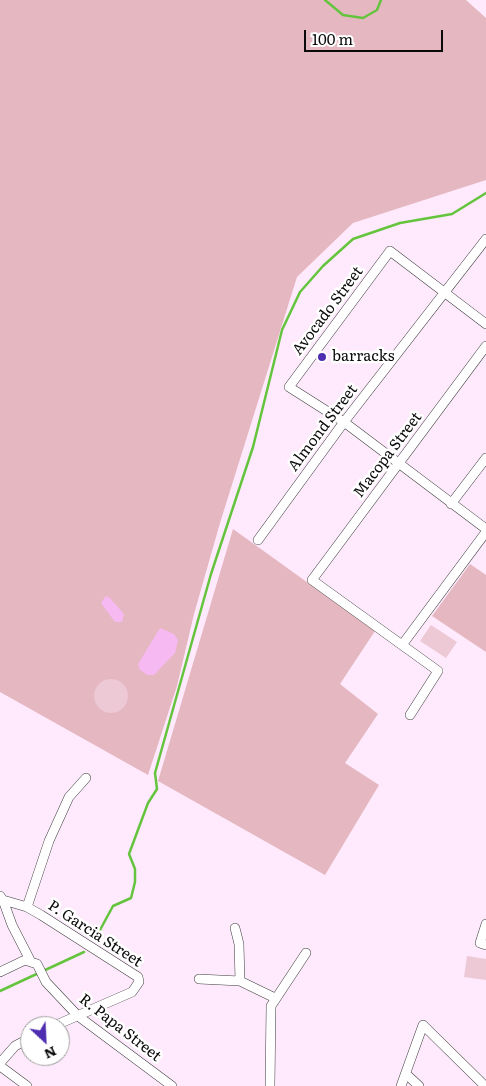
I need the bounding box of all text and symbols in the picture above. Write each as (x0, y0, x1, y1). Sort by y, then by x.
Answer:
scale bar (306, 20, 445, 52)
text: 100 m (312, 27, 353, 50)
street label: Avocado Street (289, 263, 367, 359)
place label: barracks (332, 348, 395, 366)
marker: barracks (316, 351, 328, 363)
street label: Almond Street (285, 381, 361, 475)
street label: Macopa Street (350, 409, 426, 501)
street label: P. Garcia Street (45, 897, 145, 971)
street label: R. Papa Street (75, 990, 165, 1066)
north arrow (20, 1016, 70, 1066)
text: N (41, 1042, 60, 1065)

